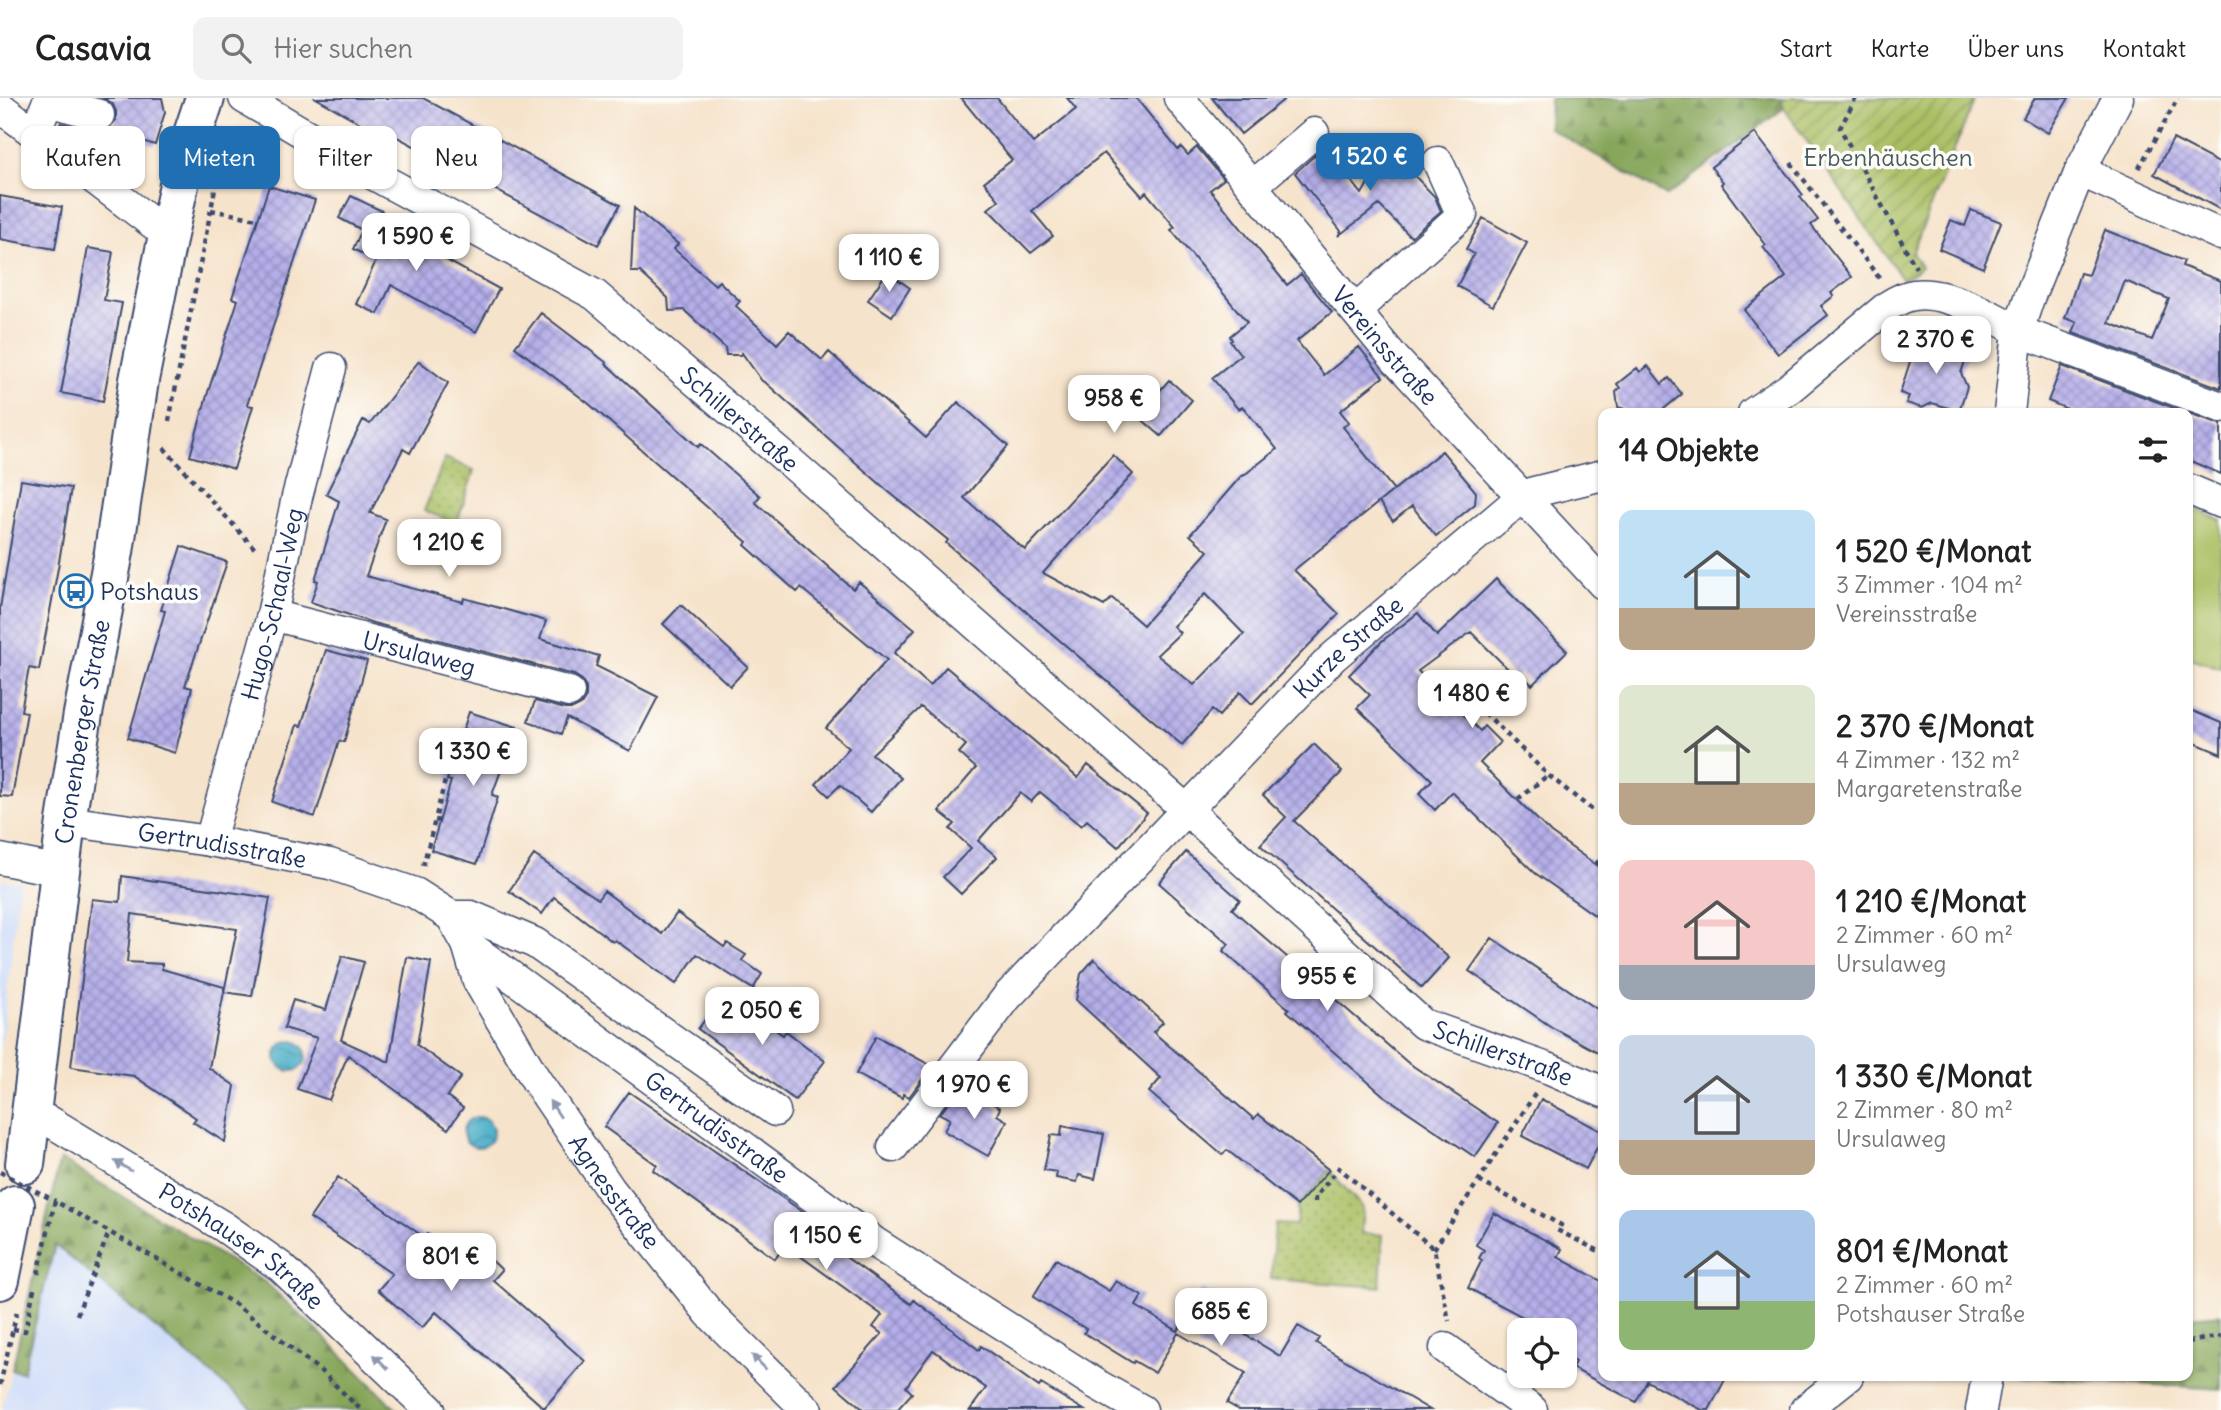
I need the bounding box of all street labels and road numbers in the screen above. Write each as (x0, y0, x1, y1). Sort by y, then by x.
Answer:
street label: Vereinsstraße (1326, 280, 1445, 411)
street label: Schillerstraße (674, 360, 805, 478)
street label: Hugo-Schaal-Weg (234, 505, 309, 704)
street label: Kurze Straße (1286, 590, 1409, 705)
street label: Cronenberger Straße (48, 617, 116, 846)
street label: Ursulaweg (360, 624, 479, 682)
street label: Gertrudisstraße (136, 816, 309, 874)
street label: Schillerstraße (1429, 1014, 1578, 1092)
street label: Gertrudisstraße (639, 1064, 795, 1189)
street label: Agnesstraße (562, 1129, 667, 1255)
street label: Potshauser Straße (153, 1176, 331, 1315)

